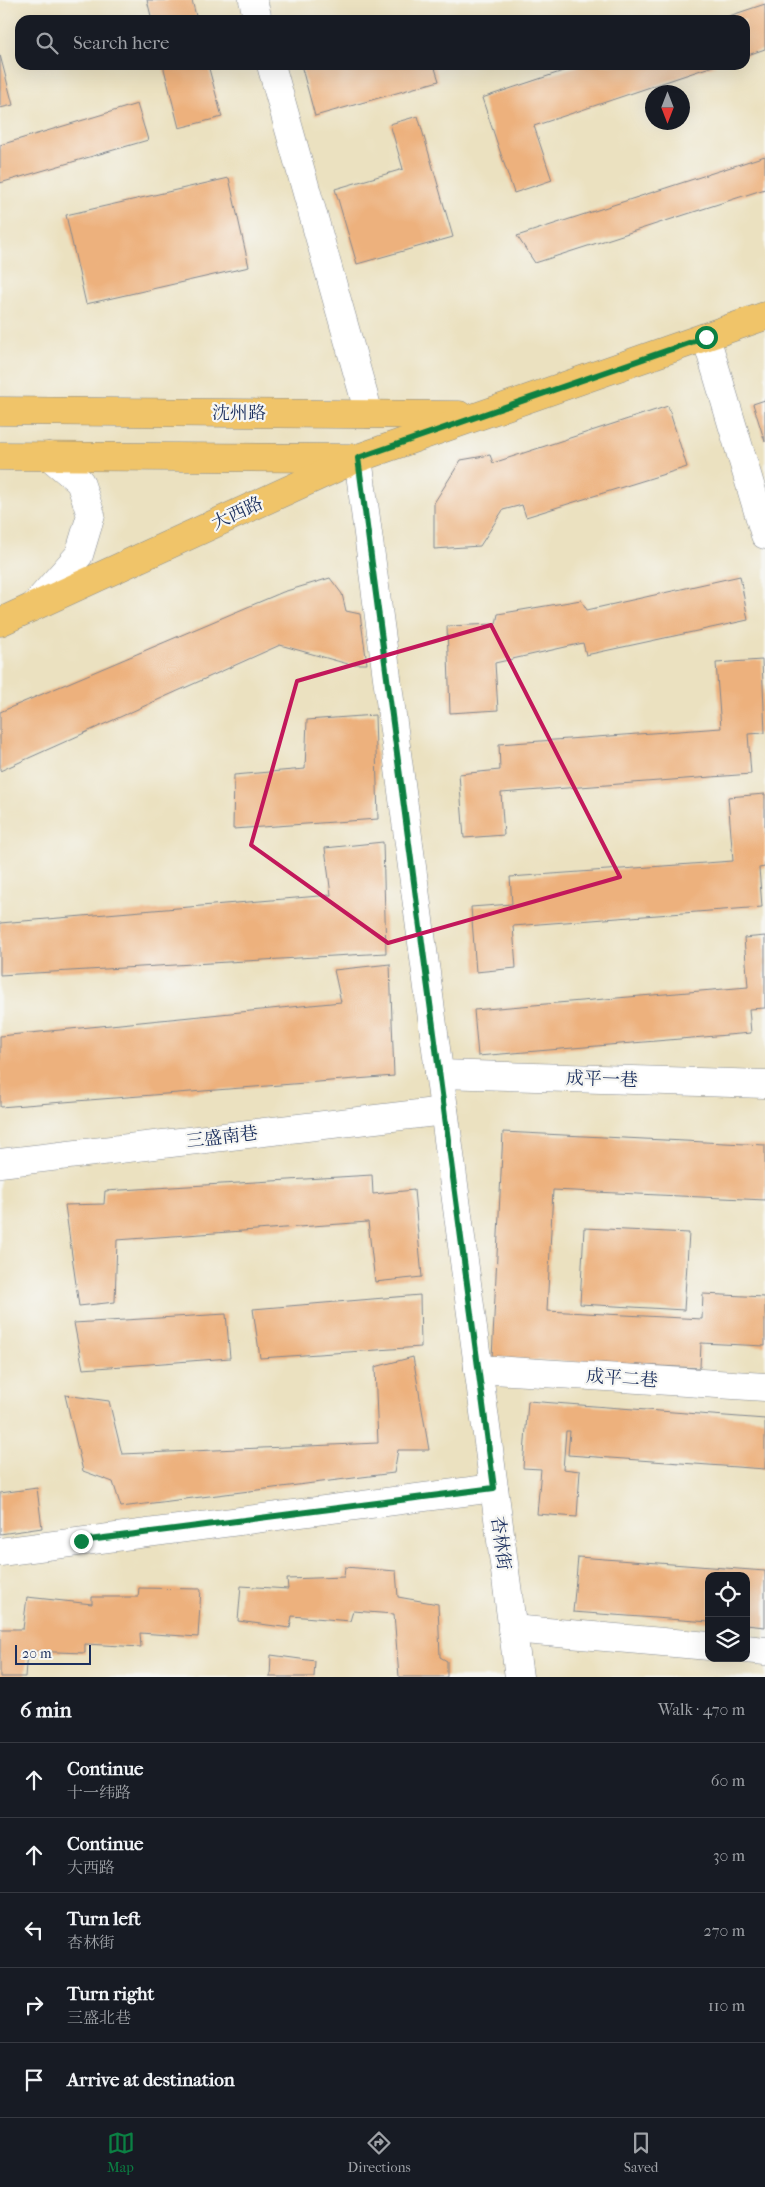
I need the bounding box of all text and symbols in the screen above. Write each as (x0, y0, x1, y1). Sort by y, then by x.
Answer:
search box (15, 15, 750, 70)
icon: search (33, 29, 61, 57)
text: Search here (73, 32, 169, 54)
north arrow (645, 85, 690, 130)
route start (695, 326, 718, 349)
street label: 沈州路 (212, 403, 266, 424)
street label: 大西路 (208, 493, 266, 534)
street label: 成平一巷 (566, 1068, 638, 1091)
street label: 三盛南巷 (185, 1123, 259, 1152)
street label: 成平二巷 (585, 1366, 659, 1391)
street label: 杏林街 (487, 1515, 514, 1571)
route end (70, 1530, 93, 1553)
map controls (705, 1572, 750, 1662)
button: locate (705, 1572, 750, 1617)
button: layers (705, 1617, 750, 1662)
scale bar (15, 1642, 91, 1665)
text: 20 m (22, 1645, 52, 1662)
text: 6 min (20, 1698, 72, 1722)
text: Walk · 470 m (658, 1700, 745, 1719)
text: Continue (67, 1758, 143, 1780)
icon: ahead (20, 1766, 48, 1794)
text: 60 m (711, 1771, 745, 1790)
text: 十一纬路 (67, 1783, 131, 1802)
text: Continue (67, 1833, 143, 1855)
icon: ahead (20, 1841, 48, 1869)
text: 30 m (713, 1846, 745, 1865)
text: 大西路 (67, 1858, 115, 1877)
text: Turn left (67, 1908, 141, 1930)
icon: left (20, 1916, 48, 1944)
text: 270 m (704, 1921, 745, 1940)
text: 杏林街 (67, 1933, 115, 1952)
text: Turn right (67, 1983, 154, 2005)
icon: right (20, 1991, 48, 2019)
text: 110 m (708, 1996, 745, 2015)
text: 三盛北巷 (67, 2008, 131, 2027)
icon: arrive (20, 2066, 48, 2094)
text: Arrive at destination (67, 2069, 235, 2091)
tab: Map (107, 2129, 135, 2176)
tab: Directions (348, 2129, 411, 2176)
tab: Saved (624, 2129, 658, 2176)

